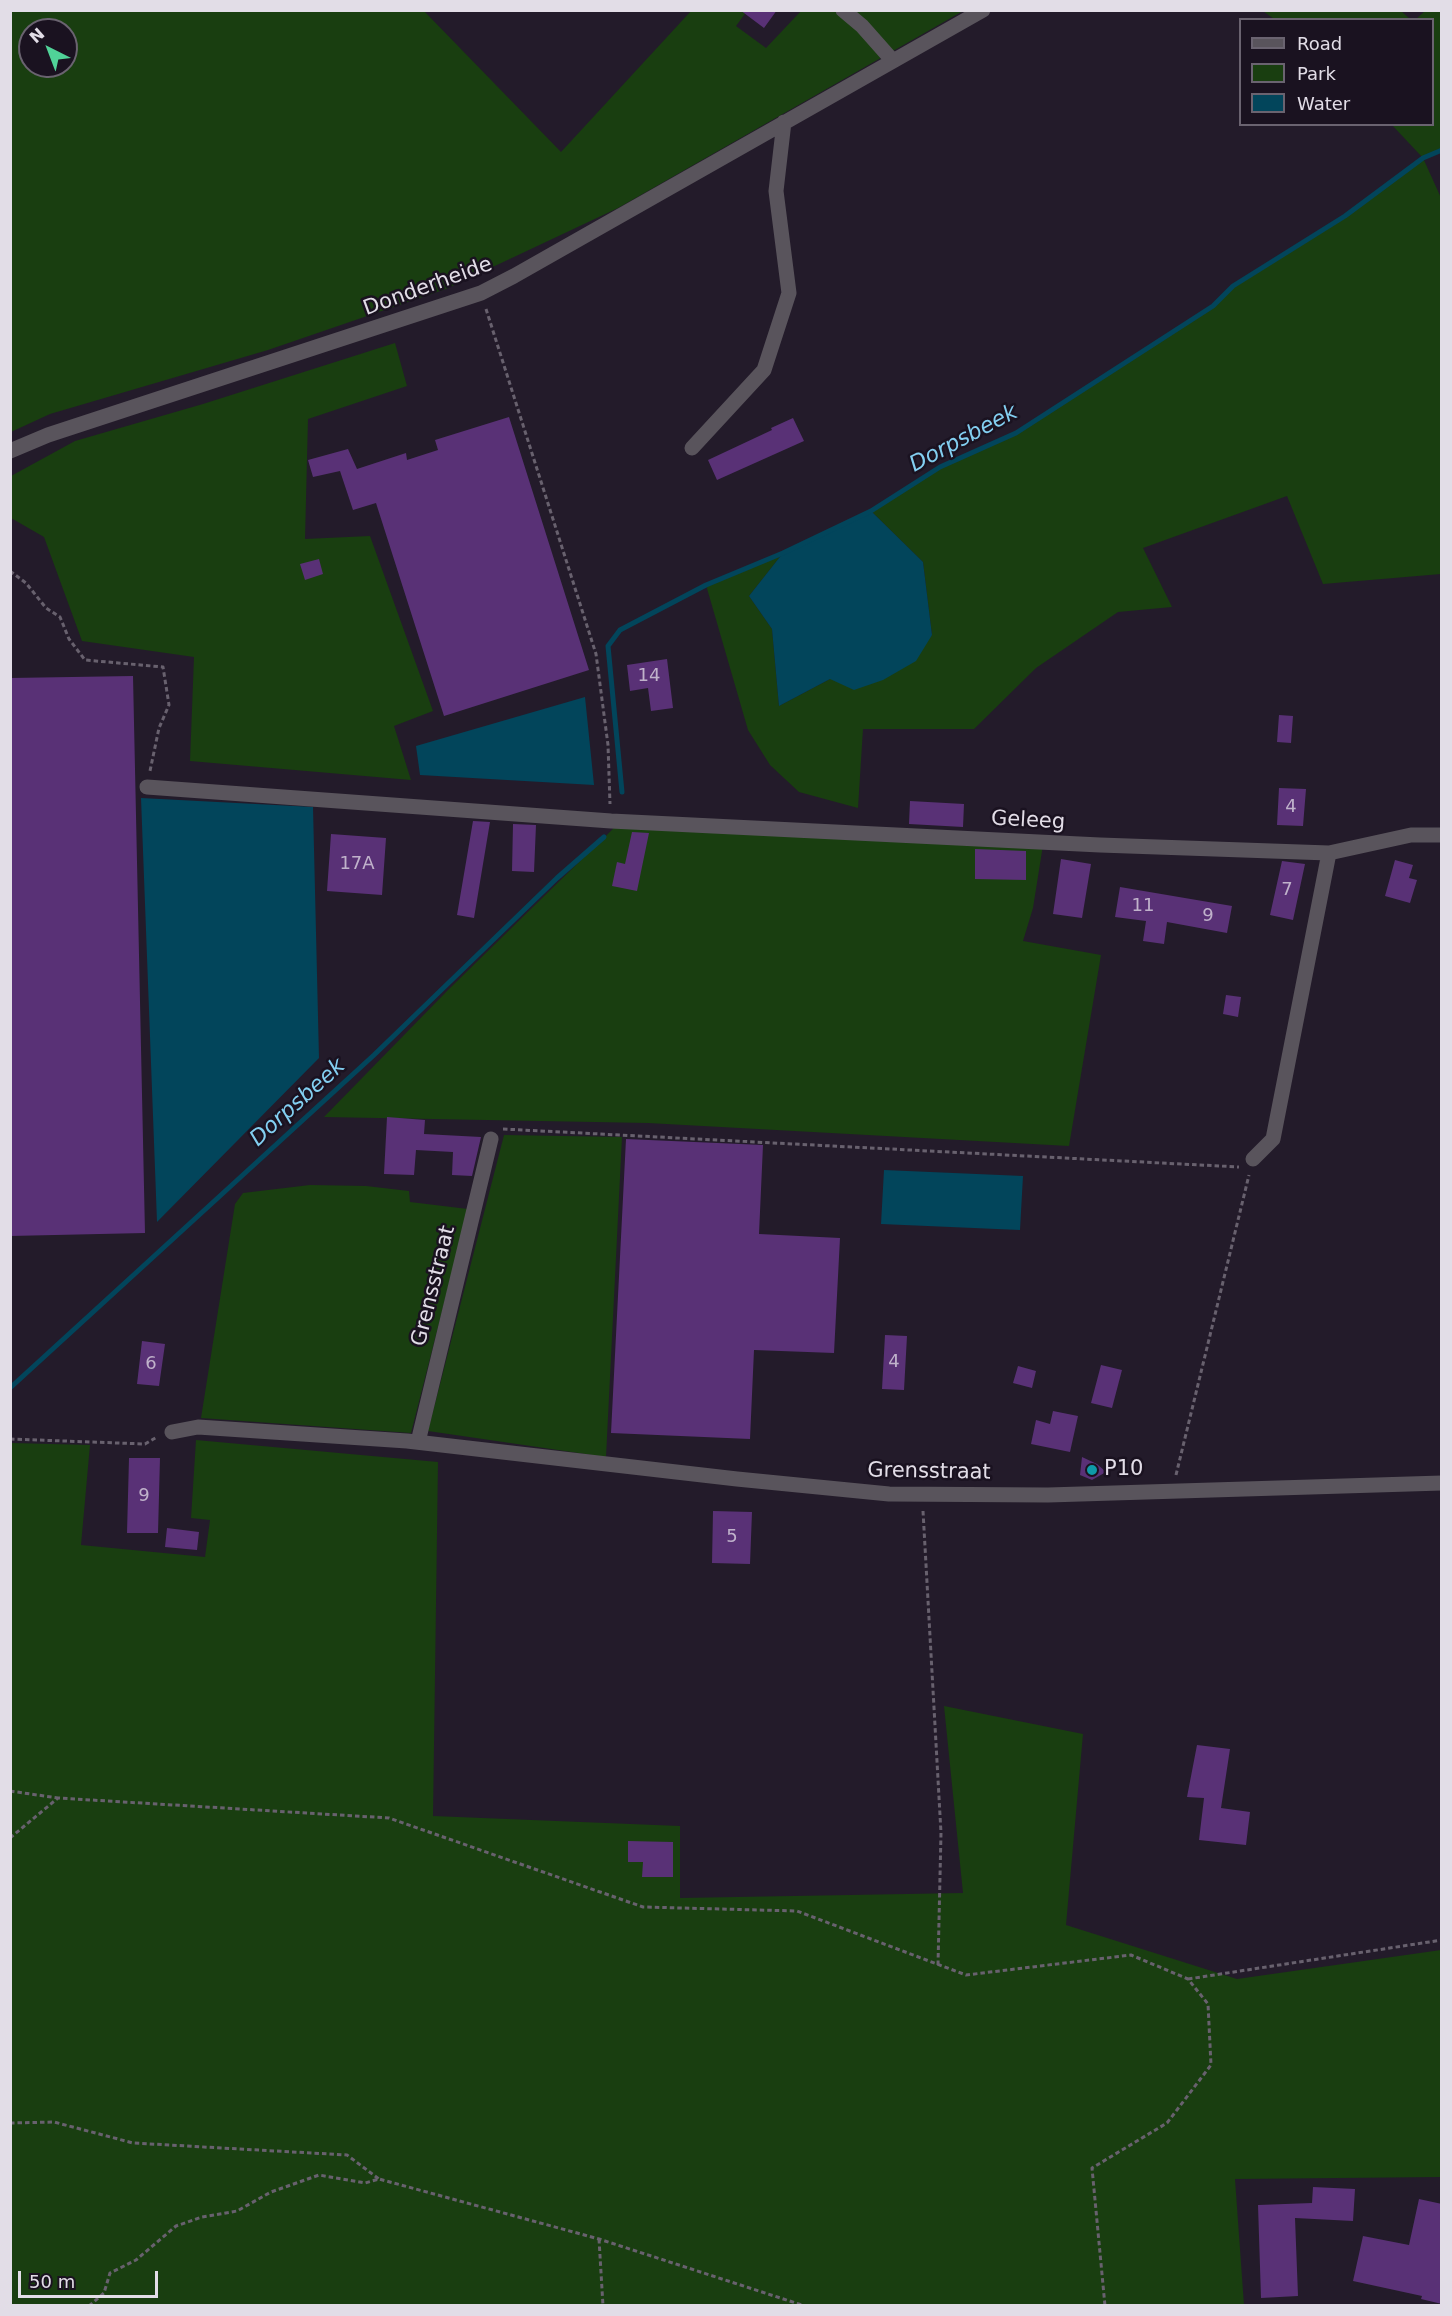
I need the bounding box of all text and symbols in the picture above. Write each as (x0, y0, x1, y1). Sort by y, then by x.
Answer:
north arrow (18, 18, 78, 78)
legend (1239, 18, 1434, 126)
text: N (26, 24, 48, 47)
text: Road (1297, 33, 1342, 54)
text: Park (1297, 63, 1336, 84)
text: Water (1297, 93, 1350, 114)
street label: Donderheide (360, 252, 496, 322)
water label: Dorpsbeek (905, 399, 1023, 479)
house number: 14 (638, 665, 660, 687)
house number: 4 (1285, 796, 1297, 818)
street label: Geleeg (990, 806, 1066, 836)
house number: 17A (339, 853, 375, 875)
house number: 7 (1281, 879, 1293, 901)
house number: 11 (1132, 895, 1154, 917)
house number: 9 (1202, 905, 1214, 927)
water label: Dorpsbeek (245, 1053, 351, 1153)
street label: Grensstraat (407, 1223, 461, 1349)
house number: 4 (888, 1351, 900, 1373)
house number: 6 (145, 1353, 157, 1375)
place label: P10 (1104, 1457, 1143, 1483)
street label: Grensstraat (867, 1458, 991, 1486)
marker: P10 (1085, 1463, 1099, 1477)
house number: 9 (138, 1485, 150, 1507)
house number: 5 (726, 1526, 738, 1548)
scale bar (21, 2259, 160, 2297)
text: 50 m (29, 2271, 75, 2292)

